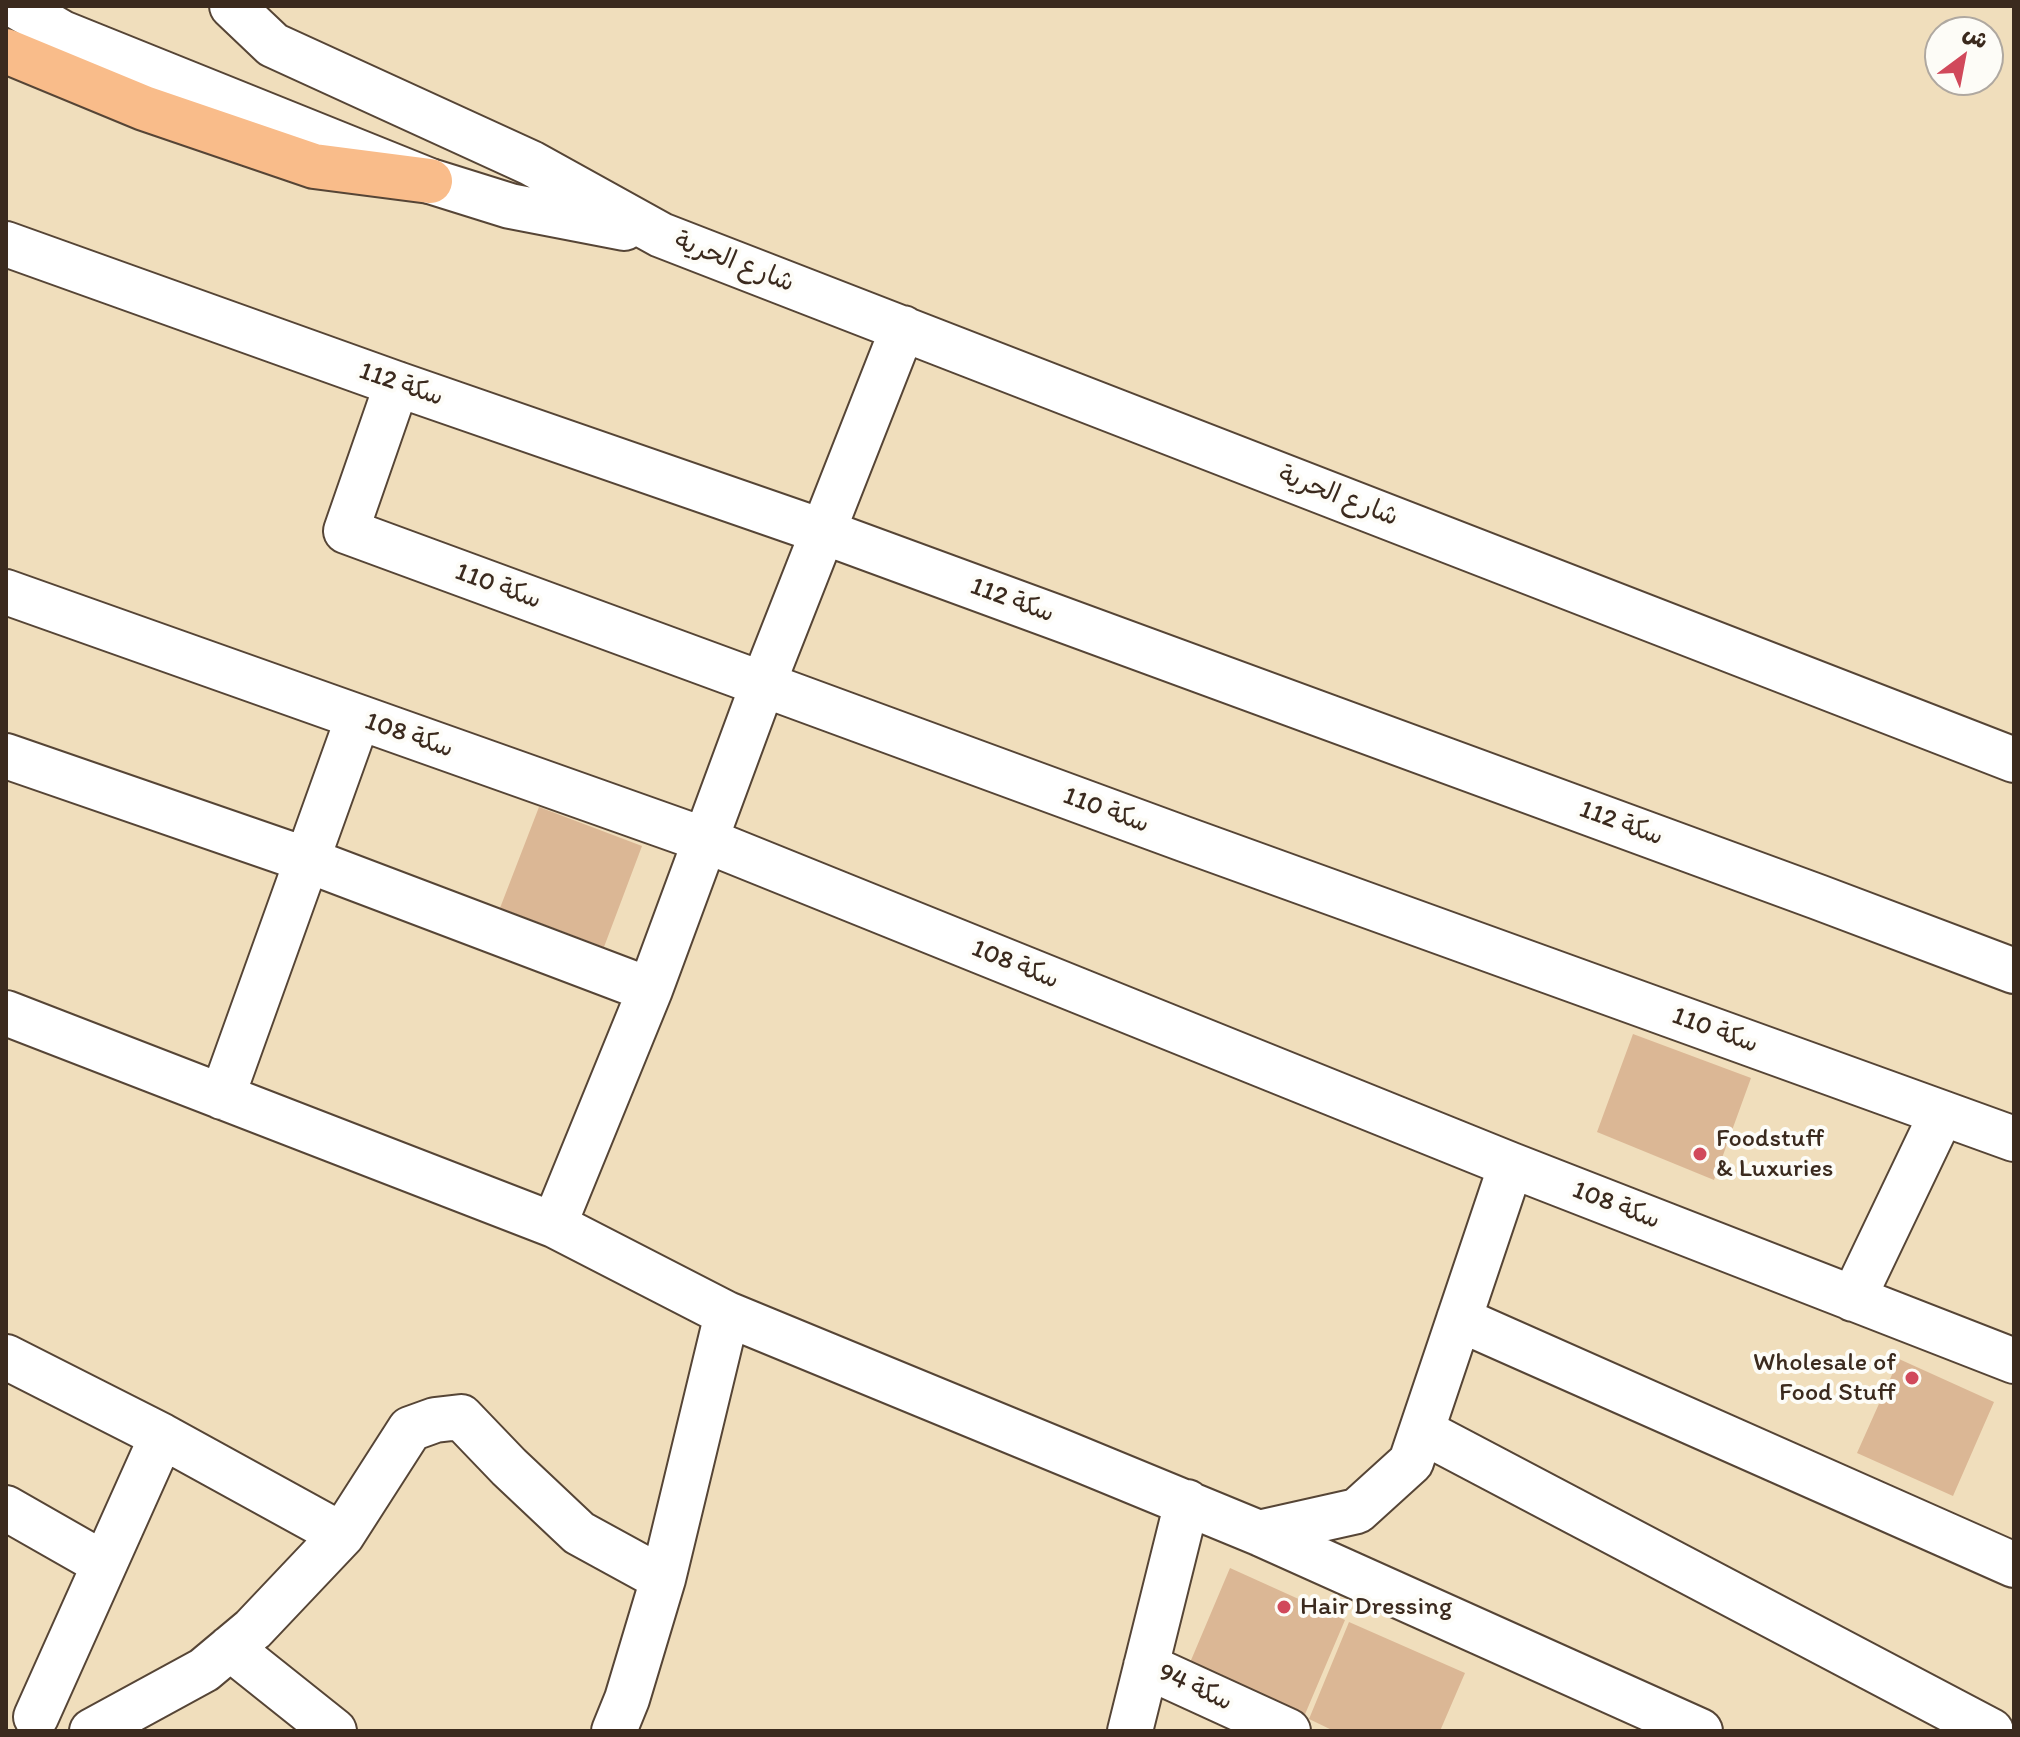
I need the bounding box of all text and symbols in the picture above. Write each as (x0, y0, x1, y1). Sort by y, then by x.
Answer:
north arrow (1924, 16, 2004, 96)
text: ش (1959, 19, 1993, 55)
street label: شارع الحرية (670, 226, 798, 300)
street label: سكة 112 (355, 356, 447, 414)
street label: شارع الحرية (1274, 460, 1402, 534)
street label: سكة 110 (451, 557, 545, 617)
street label: سكة 112 (966, 571, 1058, 631)
street label: سكة 108 (361, 706, 457, 766)
street label: سكة 110 (1059, 781, 1153, 841)
street label: سكة 112 (1575, 794, 1667, 854)
street label: سكة 108 (967, 933, 1063, 997)
street label: سكة 110 (1668, 1001, 1762, 1061)
place label: Foodstuff & Luxuries (1716, 1123, 1833, 1184)
marker: Foodstuff & Luxuries (1691, 1145, 1709, 1163)
street label: سكة 108 (1568, 1175, 1664, 1237)
place label: Wholesale of Food Stuff (1753, 1347, 1896, 1408)
marker: Wholesale of Food Stuff (1903, 1369, 1921, 1387)
place label: Hair Dressing (1300, 1591, 1452, 1623)
marker: Hair Dressing (1275, 1598, 1293, 1616)
street label: سكة 94 (1153, 1657, 1237, 1719)

